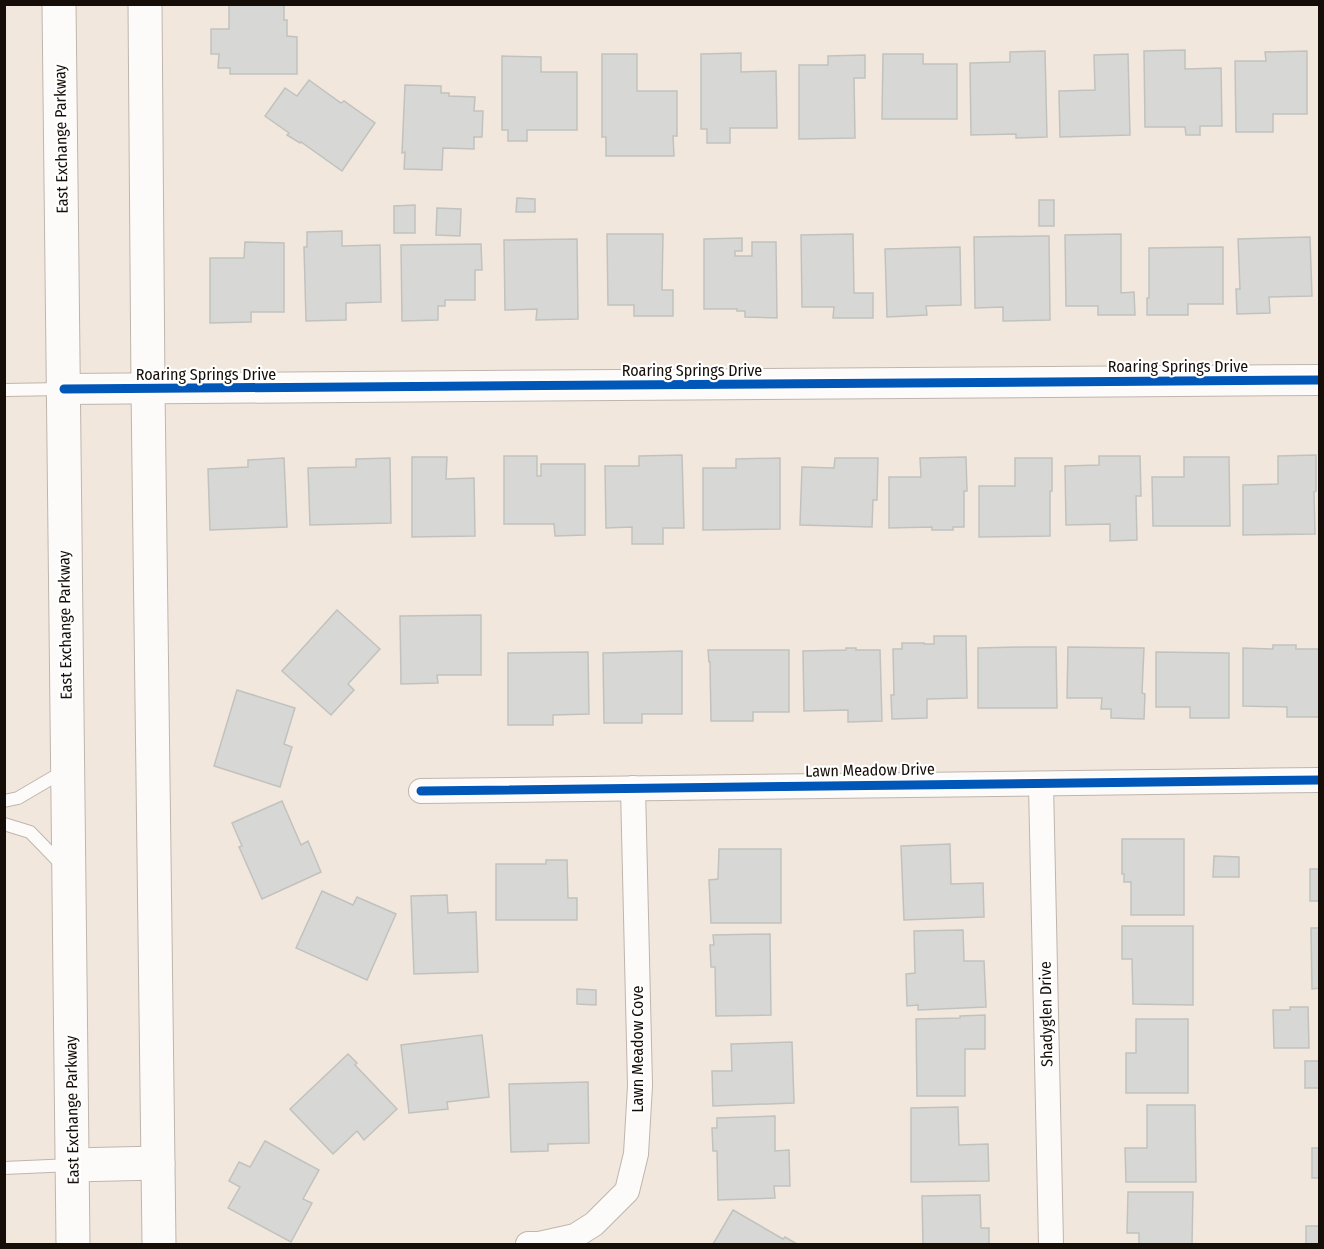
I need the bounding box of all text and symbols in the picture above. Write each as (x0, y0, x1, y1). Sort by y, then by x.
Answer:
street label: East Exchange Parkway (50, 63, 72, 214)
street label: Roaring Springs Drive (1108, 357, 1248, 376)
street label: Roaring Springs Drive (622, 361, 762, 380)
street label: Roaring Springs Drive (136, 365, 276, 384)
street label: East Exchange Parkway (54, 549, 76, 700)
street label: Lawn Meadow Drive (805, 759, 935, 781)
street label: Shadyglen Drive (1036, 961, 1056, 1067)
street label: Lawn Meadow Cove (628, 986, 647, 1112)
street label: East Exchange Parkway (61, 1034, 83, 1185)

